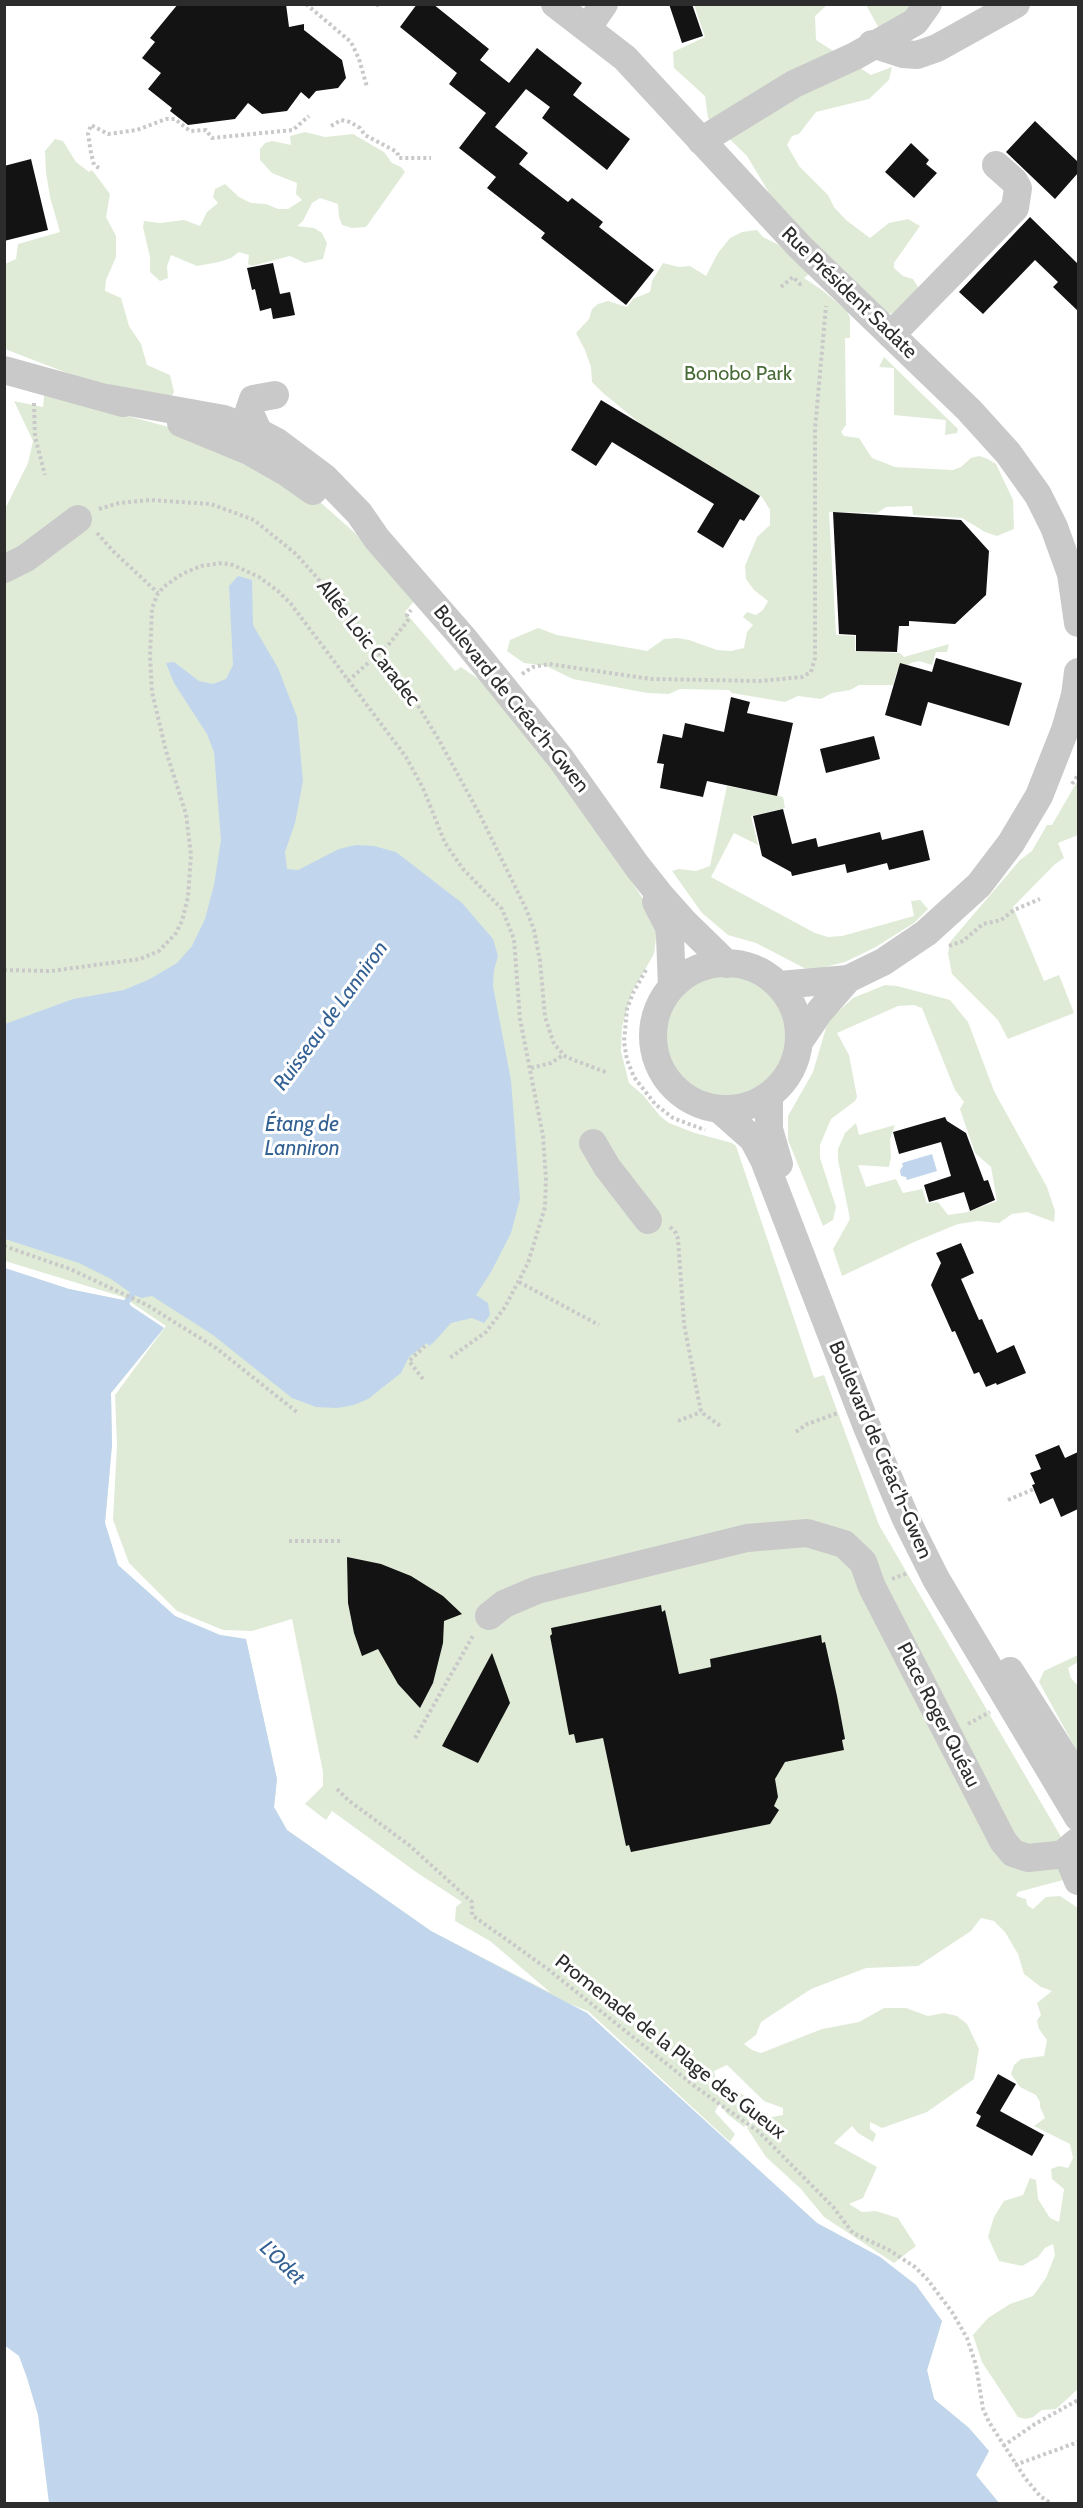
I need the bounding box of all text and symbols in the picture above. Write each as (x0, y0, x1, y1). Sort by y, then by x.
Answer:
street label: Rue Président Sadate (776, 222, 922, 364)
park label: Bonobo Park (684, 362, 792, 386)
street label: Allée Loic Caradec (311, 575, 425, 711)
street label: Boulevard de Créac'h-Gwen (428, 601, 594, 797)
water label: Ruisseau de Lanniron (268, 936, 394, 1096)
water label: Étang de Lanniron (264, 1112, 340, 1162)
street label: Boulevard de Créac'h-Gwen (823, 1338, 937, 1562)
street label: Place Roger Quéau (891, 1639, 985, 1791)
street label: Promenade de la Plage des Gueux (550, 1950, 790, 2144)
water label: L'Odet (254, 2236, 310, 2290)

